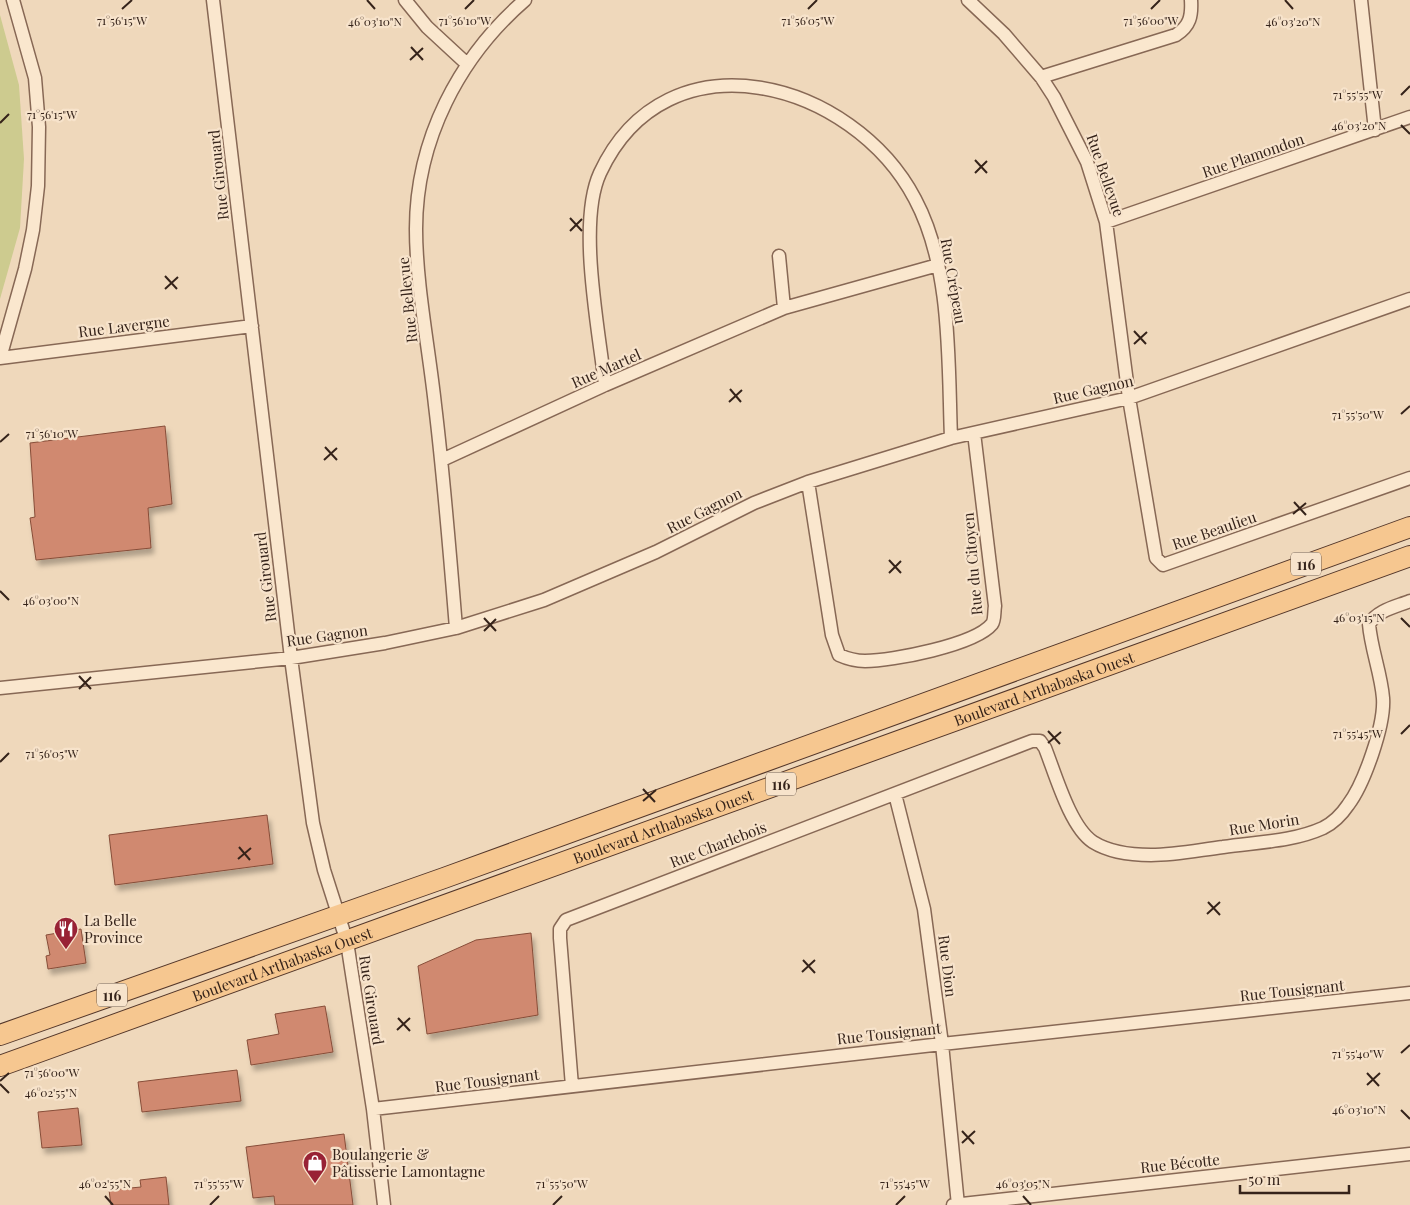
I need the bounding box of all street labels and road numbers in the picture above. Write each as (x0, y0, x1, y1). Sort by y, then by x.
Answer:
street label: Rue Plamondon (1199, 128, 1307, 182)
street label: Rue Girouard (203, 129, 233, 221)
street label: Rue Bellevue (1082, 131, 1130, 219)
street label: Rue Crépeau (937, 237, 971, 326)
street label: Rue Bellevue (393, 256, 421, 344)
street label: Rue Lavergne (77, 310, 171, 342)
street label: Rue Martel (568, 344, 644, 392)
street label: Rue Gagnon (1051, 370, 1135, 408)
street label: Rue Gagnon (663, 483, 745, 537)
street label: Rue Beaulieu (1169, 506, 1259, 554)
street label: Rue du Citoyen (958, 512, 986, 616)
street label: Rue Girouard (250, 531, 280, 623)
road number: 116 (1291, 552, 1321, 576)
street label: Rue Gagnon (285, 619, 369, 651)
street label: Boulevard Arthabaska Ouest (951, 646, 1137, 730)
road number: 116 (766, 772, 796, 796)
street label: Boulevard Arthabaska Ouest (570, 784, 756, 868)
street label: Rue Morin (1227, 809, 1301, 839)
street label: Rue Charlebois (667, 816, 769, 872)
street label: Boulevard Arthabaska Ouest (189, 922, 376, 1006)
street label: Rue Dion (934, 934, 962, 998)
street label: Rue Girouard (355, 954, 389, 1047)
street label: Rue Tousignant (1239, 975, 1346, 1005)
road number: 116 (97, 984, 127, 1006)
street label: Rue Tousignant (836, 1018, 943, 1048)
street label: Rue Tousignant (434, 1064, 541, 1096)
street label: Rue Bécotte (1139, 1149, 1221, 1177)

